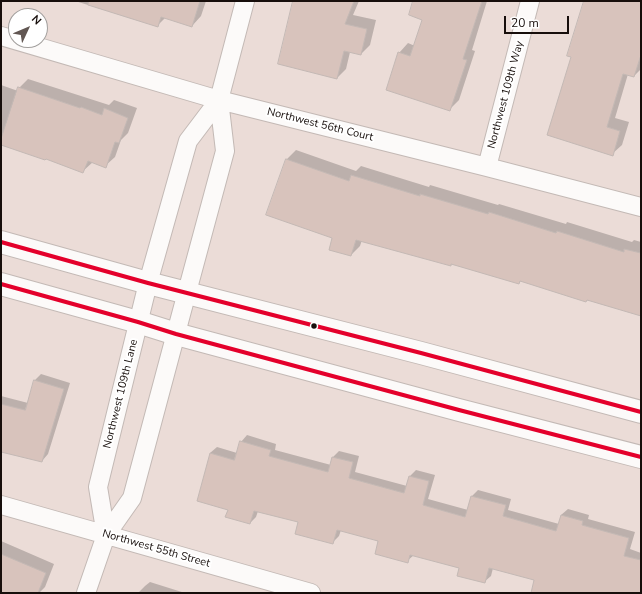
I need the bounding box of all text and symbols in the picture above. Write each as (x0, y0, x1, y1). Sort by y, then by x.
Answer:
north arrow (8, 8, 48, 48)
scale bar (506, 8, 571, 34)
text: N (28, 12, 45, 28)
text: 20 m (511, 15, 539, 31)
street label: Northwest 109th Way (485, 40, 527, 150)
street label: Northwest 56th Court (266, 105, 374, 145)
unlabelled marker (309, 321, 319, 331)
street label: Northwest 109th Lane (101, 338, 141, 450)
street label: Northwest 55th Street (101, 527, 211, 571)

